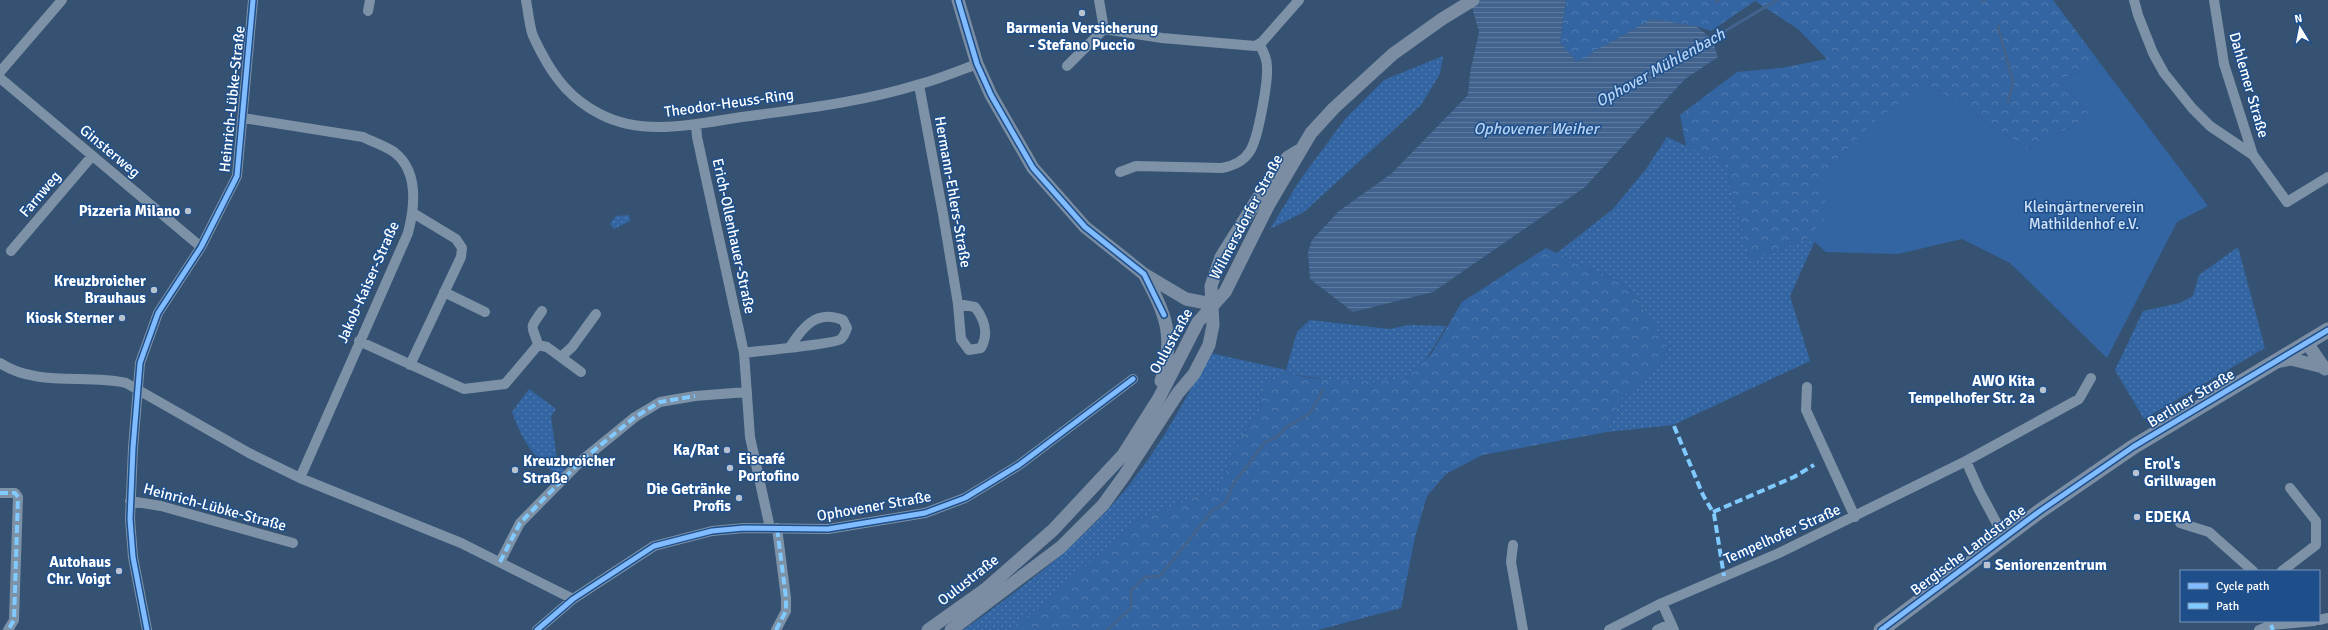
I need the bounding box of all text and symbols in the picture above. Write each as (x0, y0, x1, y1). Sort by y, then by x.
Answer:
marker: Barmenia Versicherung - Stefano Puccio (1077, 8, 1087, 18)
north arrow (2280, 8, 2320, 48)
text: N (2293, 12, 2303, 26)
place label: Barmenia Versicherung - Stefano Puccio (1006, 19, 1158, 54)
water label: Ophover Mühlenbach (1592, 23, 1730, 112)
street label: Heinrich-Lübke-Straße (215, 25, 249, 173)
street label: Dahlemer Straße (2225, 30, 2273, 140)
street label: Theodor-Heuss-Ring (663, 85, 795, 121)
street label: Hermann-Ehlers-Straße (931, 115, 975, 269)
water label: Ophovener Weiher (1473, 119, 1601, 139)
street label: Ginsterweg (76, 121, 144, 181)
street label: Wilmersdorfer Straße (1205, 151, 1287, 283)
street label: Erich-Ollenhauer-Straße (709, 157, 759, 315)
street label: Farnweg (16, 167, 64, 221)
park label: Kleingärtnerverein Mathildenhof e.V. (2024, 198, 2144, 233)
place label: Pizzeria Milano (79, 202, 180, 220)
marker: Pizzeria Milano (183, 206, 193, 216)
street label: Jakob-Kaiser-Straße (333, 218, 403, 346)
place label: Kreuzbroicher Brauhaus (54, 272, 146, 307)
marker: Kreuzbroicher Brauhaus (149, 285, 159, 295)
street label: Oulustraße (1146, 305, 1196, 377)
place label: Kiosk Sterner (26, 309, 114, 327)
marker: Kiosk Sterner (117, 313, 127, 323)
street label: Berliner Straße (2144, 365, 2238, 431)
place label: AWO Kita Tempelhofer Str. 2a (1909, 372, 2035, 407)
marker: AWO Kita Tempelhofer Str. 2a (2038, 385, 2048, 395)
place label: Ka/Rat (673, 441, 719, 459)
marker: Ka/Rat (722, 445, 732, 455)
place label: Eiscafé Portofino (738, 450, 799, 485)
place label: Kreuzbroicher Straße (523, 452, 615, 487)
place label: Erol's Grillwagen (2144, 455, 2216, 490)
marker: Eiscafé Portofino (725, 463, 735, 473)
marker: Kreuzbroicher Straße (510, 465, 520, 475)
marker: Erol's Grillwagen (2131, 468, 2141, 478)
street label: Heinrich-Lübke-Straße (142, 479, 288, 535)
place label: Die Getränke Profis (646, 480, 731, 515)
street label: Ophovener Straße (815, 487, 933, 525)
marker: Die Getränke Profis (734, 493, 744, 503)
street label: Tempelhofer Straße (1721, 500, 1843, 568)
street label: Bergische Landstraße (1907, 501, 2029, 599)
place label: EDEKA (2145, 508, 2192, 526)
marker: EDEKA (2132, 512, 2142, 522)
street label: Oulustraße (934, 551, 1002, 609)
place label: Autohaus Chr. Voigt (47, 553, 111, 588)
place label: Seniorenzentrum (1995, 556, 2107, 574)
marker: Seniorenzentrum (1982, 560, 1992, 570)
marker: Autohaus Chr. Voigt (114, 566, 124, 576)
legend (2180, 570, 2320, 622)
text: Cycle path (2216, 579, 2269, 594)
text: Path (2216, 599, 2239, 614)

